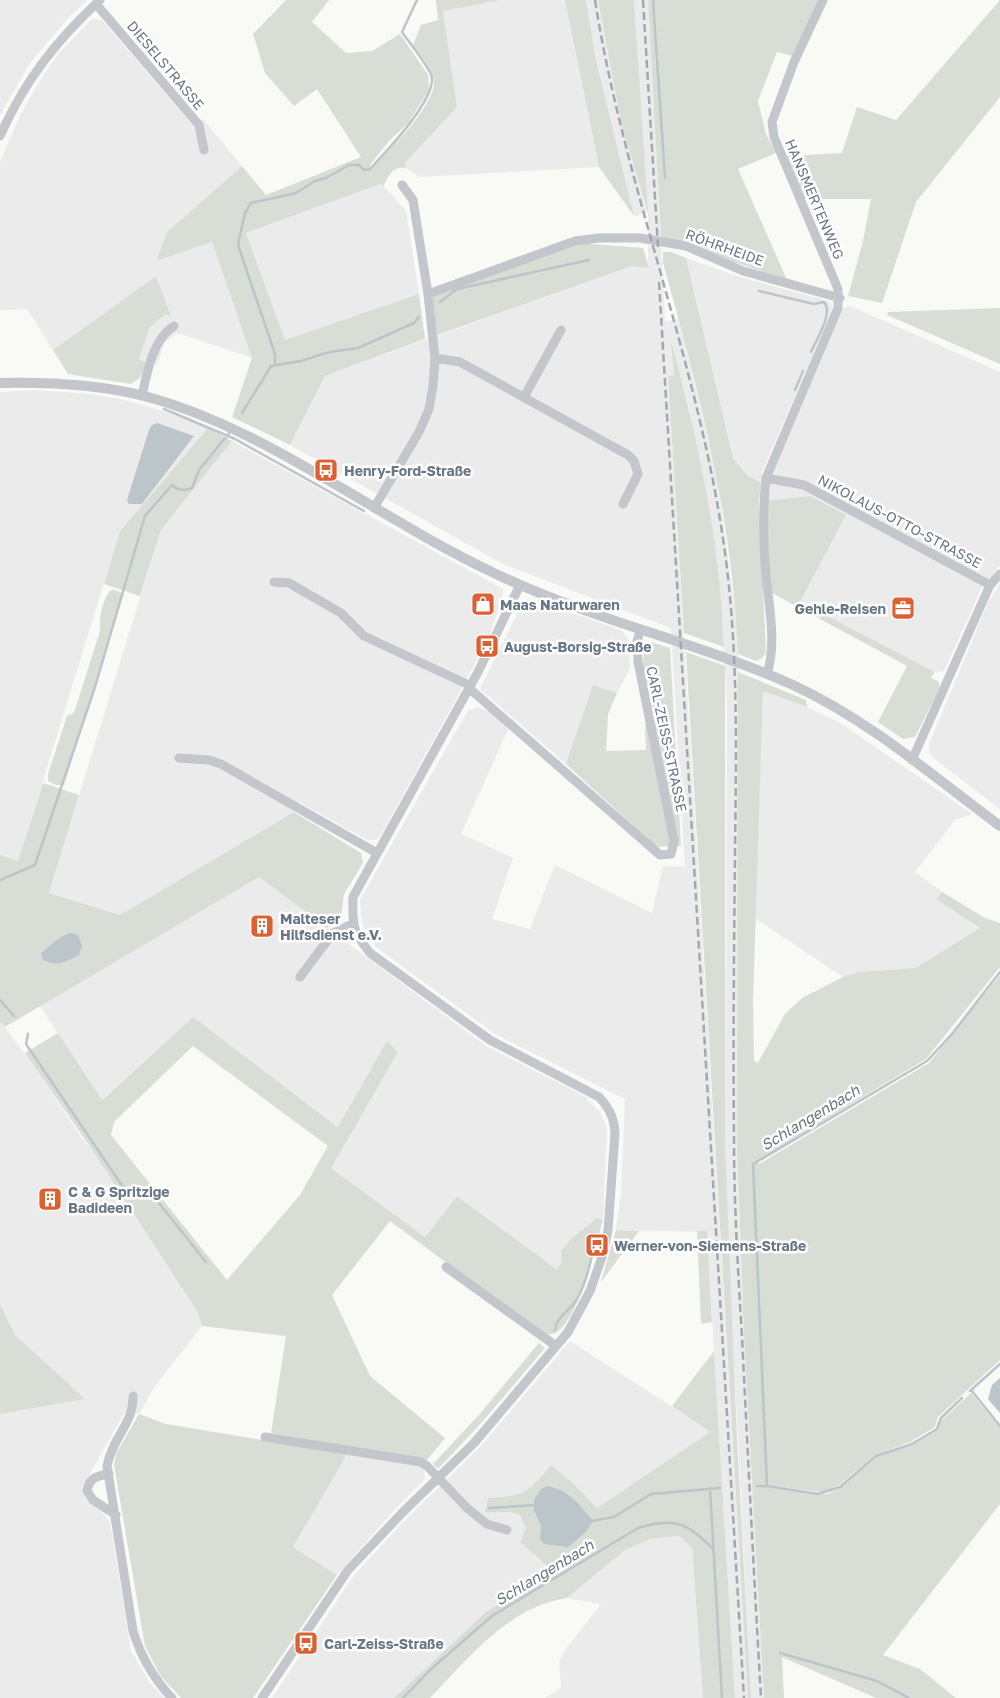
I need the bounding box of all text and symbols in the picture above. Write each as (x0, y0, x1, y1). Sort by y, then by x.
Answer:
street label: DIESELSTRASSE (124, 17, 208, 113)
street label: HANSMERTENWEG (782, 136, 848, 262)
street label: RÖHRHEIDE (684, 225, 766, 269)
bus stop icon: Henry-Ford-Straße (313, 457, 339, 483)
place label: Henry-Ford-Straße (344, 462, 471, 479)
street label: NIKOLAUS-OTTO-STRASSE (815, 471, 985, 571)
shop icon: Maas Naturwaren (470, 591, 496, 617)
office icon: Gehle-Reisen (890, 595, 916, 621)
place label: Maas Naturwaren (500, 596, 620, 613)
place label: Gehle-Reisen (795, 600, 886, 617)
bus stop icon: August-Borsig-Straße (474, 633, 500, 659)
place label: August-Borsig-Straße (504, 638, 652, 655)
street label: CARL-ZEISS-STRASSE (643, 664, 691, 814)
place label: Malteser Hilfsdienst e.V. (280, 910, 382, 943)
building icon: Malteser Hilfsdienst e.V. (249, 913, 275, 939)
water label: Schlangenbach (757, 1080, 864, 1154)
place label: C & G Spritzige Badideen (68, 1183, 170, 1216)
building icon: C & G Spritzige Badideen (37, 1186, 63, 1212)
bus stop icon: Werner-von-Siemens-Straße (584, 1232, 610, 1258)
place label: Werner-von-Siemens-Straße (614, 1237, 806, 1254)
water label: Schlangenbach (491, 1535, 598, 1609)
bus stop icon: Carl-Zeiss-Straße (293, 1630, 319, 1656)
place label: Carl-Zeiss-Straße (324, 1635, 444, 1652)

